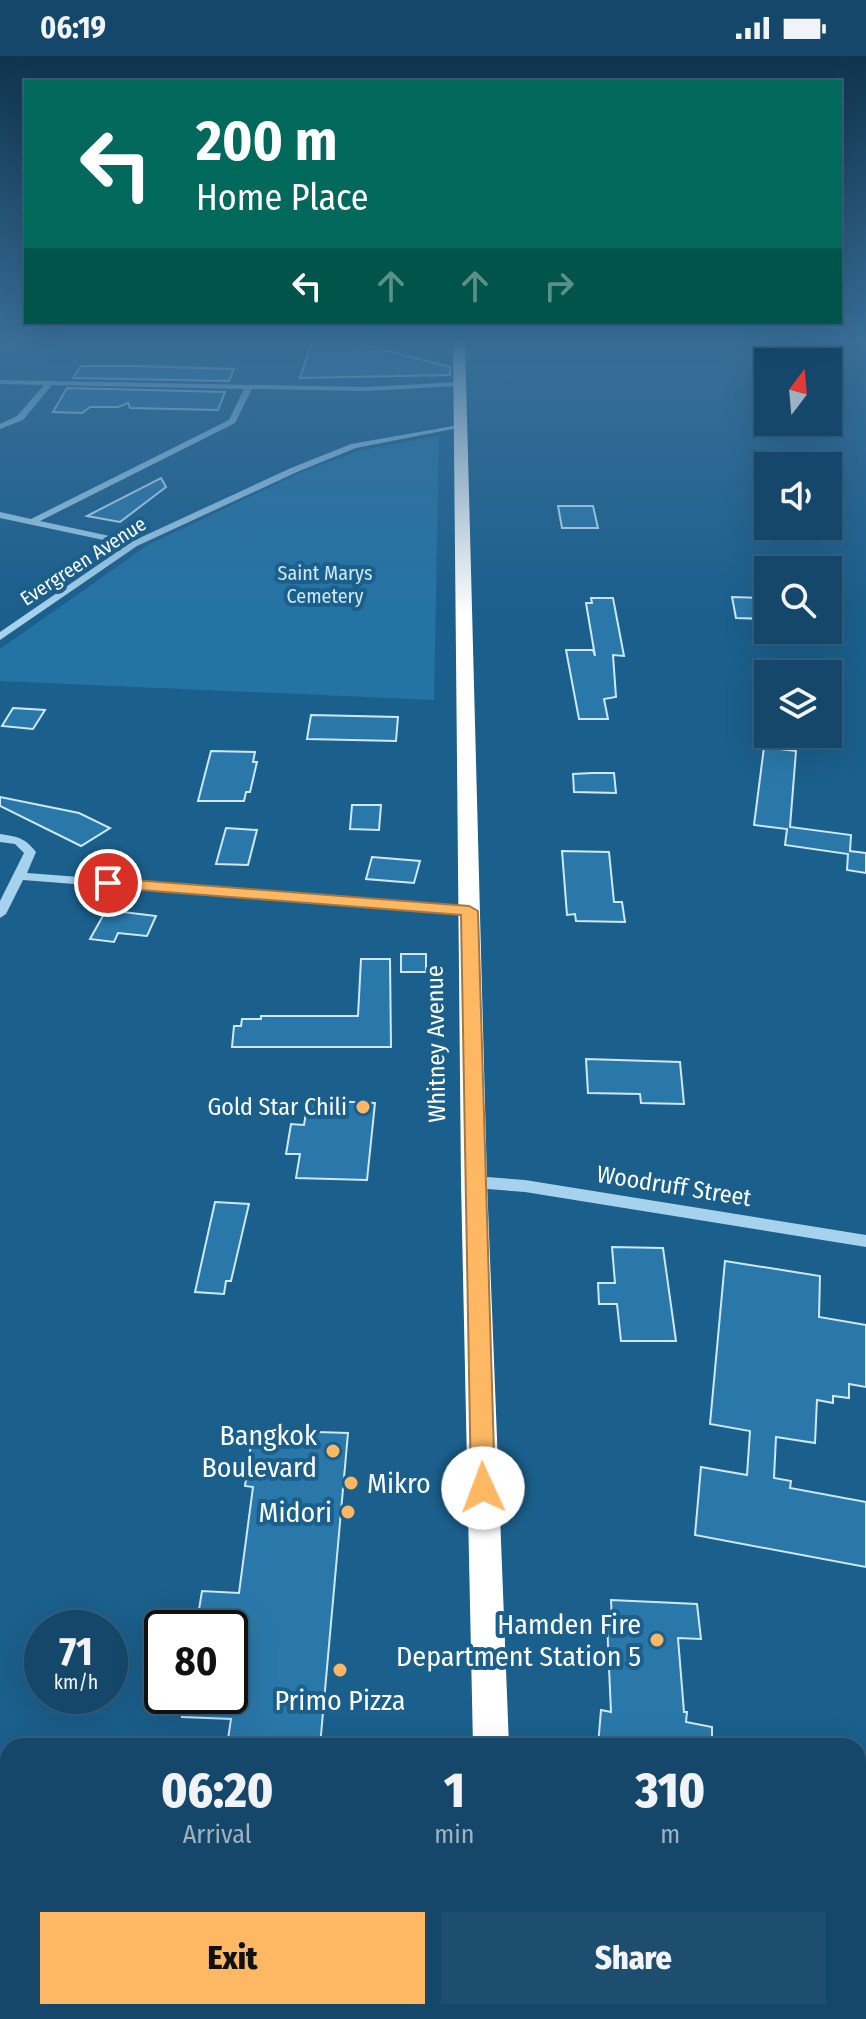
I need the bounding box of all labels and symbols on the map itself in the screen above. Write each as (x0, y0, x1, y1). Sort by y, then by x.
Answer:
north arrow (754, 348, 842, 436)
street label: Evergreen Avenue (16, 511, 150, 611)
park label: Saint Marys Cemetery (278, 561, 372, 608)
pin (74, 849, 142, 917)
street label: Whitney Avenue (421, 965, 451, 1123)
place label: Gold Star Chili (208, 1093, 347, 1121)
marker: Gold Star Chili (354, 1098, 372, 1116)
street label: Woodruff Street (595, 1160, 753, 1212)
place label: Bangkok Boulevard (202, 1419, 318, 1484)
marker: Bangkok Boulevard (324, 1442, 342, 1460)
position arrow (441, 1446, 525, 1530)
place label: Mikro (367, 1467, 431, 1500)
marker: Mikro (342, 1474, 360, 1492)
place label: Midori (258, 1496, 332, 1529)
marker: Midori (339, 1503, 357, 1521)
place label: Hamden Fire Department Station 5 (396, 1608, 641, 1673)
speed limit sign: 80 (144, 1610, 248, 1714)
marker: Hamden Fire Department Station 5 (648, 1631, 666, 1649)
marker: Primo Pizza (331, 1661, 349, 1679)
place label: Primo Pizza (275, 1684, 405, 1717)

